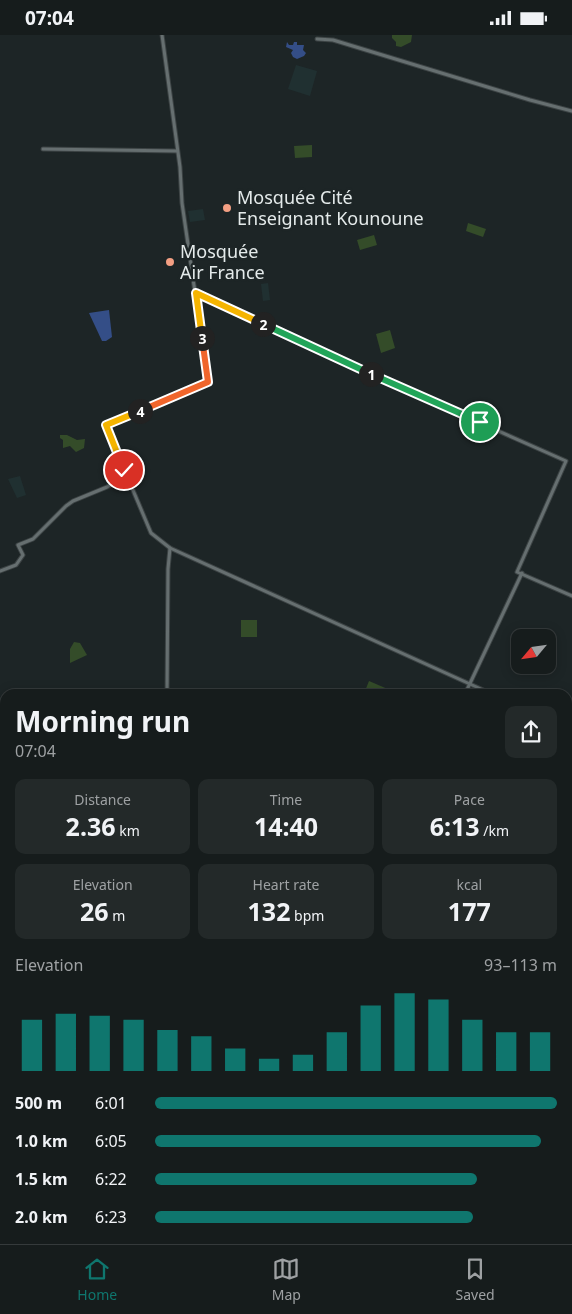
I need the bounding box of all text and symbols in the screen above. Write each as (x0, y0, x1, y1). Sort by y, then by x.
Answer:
text: 07:04 (25, 5, 74, 31)
place label: Mosquée Cité Enseignant Kounoune (237, 185, 424, 230)
marker: Mosquée Cité Enseignant Kounoune (221, 202, 233, 214)
place label: Mosquée Air France (180, 239, 265, 284)
marker: Mosquée Air France (164, 256, 176, 268)
pin: 2 (250, 311, 276, 337)
text: 2 (259, 315, 268, 334)
pin: 3 (190, 325, 214, 351)
text: 3 (198, 329, 207, 348)
pin: 1 (358, 361, 384, 387)
text: 1 (367, 365, 376, 384)
pin: 4 (128, 399, 152, 423)
pin (459, 401, 501, 443)
text: 4 (136, 402, 145, 421)
icon: arrive (466, 408, 494, 436)
pin (103, 449, 145, 491)
icon: check (110, 456, 138, 484)
north arrow (511, 629, 556, 674)
map controls (511, 629, 556, 674)
text: Morning run (15, 702, 190, 740)
button: share (505, 706, 557, 758)
text: 07:04 (15, 740, 56, 762)
text: Distance (74, 790, 131, 809)
text: Time (270, 790, 302, 809)
text: Pace (454, 790, 485, 809)
text: 2.36 (66, 809, 116, 843)
text: 14:40 (254, 809, 318, 843)
text: 6:13 (430, 809, 480, 843)
text: km (116, 821, 140, 840)
text: /km (480, 821, 509, 840)
text: Elevation (73, 875, 133, 894)
text: Heart rate (253, 875, 319, 894)
text: kcal (456, 875, 482, 894)
text: 26 (80, 894, 109, 928)
text: 132 (248, 894, 290, 928)
text: 177 (448, 894, 491, 928)
text: m (109, 906, 125, 925)
text: bpm (290, 906, 324, 925)
text: Elevation (15, 954, 83, 976)
text: 93–113 m (484, 954, 557, 976)
text: 500 m (15, 1092, 62, 1114)
text: 6:01 (95, 1092, 127, 1114)
text: 1.0 km (15, 1130, 67, 1152)
text: 6:05 (95, 1130, 127, 1152)
text: 1.5 km (15, 1168, 67, 1190)
text: 6:22 (95, 1168, 127, 1190)
text: 2.0 km (15, 1206, 67, 1228)
text: 6:23 (95, 1206, 127, 1228)
tab: Home (77, 1255, 117, 1304)
tab: Map (272, 1255, 301, 1304)
tab: Saved (456, 1255, 495, 1304)

